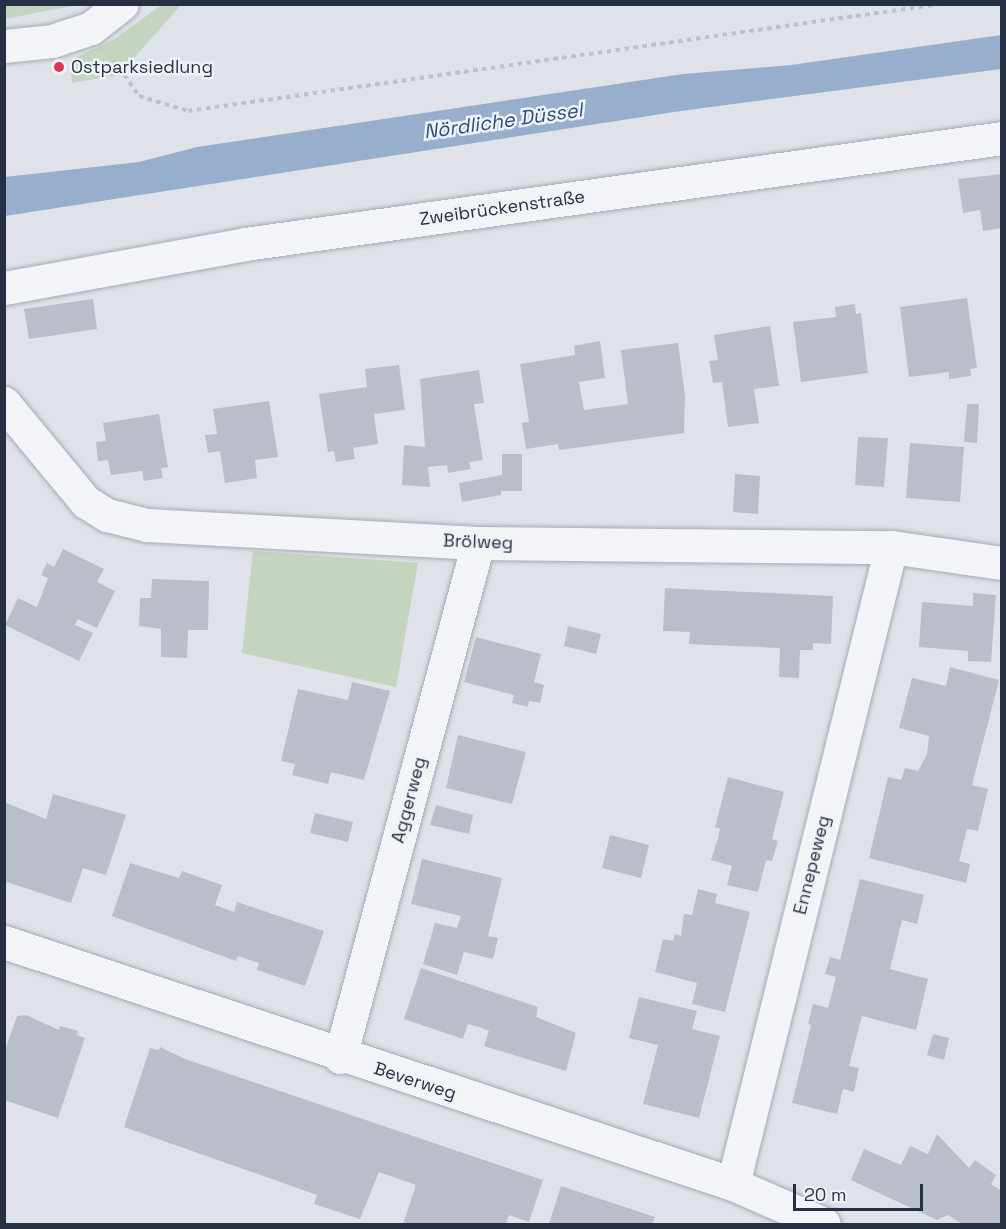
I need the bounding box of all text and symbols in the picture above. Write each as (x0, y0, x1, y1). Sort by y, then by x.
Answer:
place label: Ostparksiedlung (71, 56, 213, 78)
marker: Ostparksiedlung (52, 60, 66, 74)
water label: Nördliche Düssel (422, 98, 584, 144)
street label: Zweibrückenstraße (418, 186, 586, 230)
street label: Brölweg (442, 530, 514, 554)
street label: Aggerweg (387, 755, 431, 845)
street label: Ennepeweg (789, 813, 835, 917)
street label: Beverweg (371, 1058, 459, 1104)
scale bar (796, 1172, 926, 1210)
text: 20 m (804, 1183, 847, 1206)

